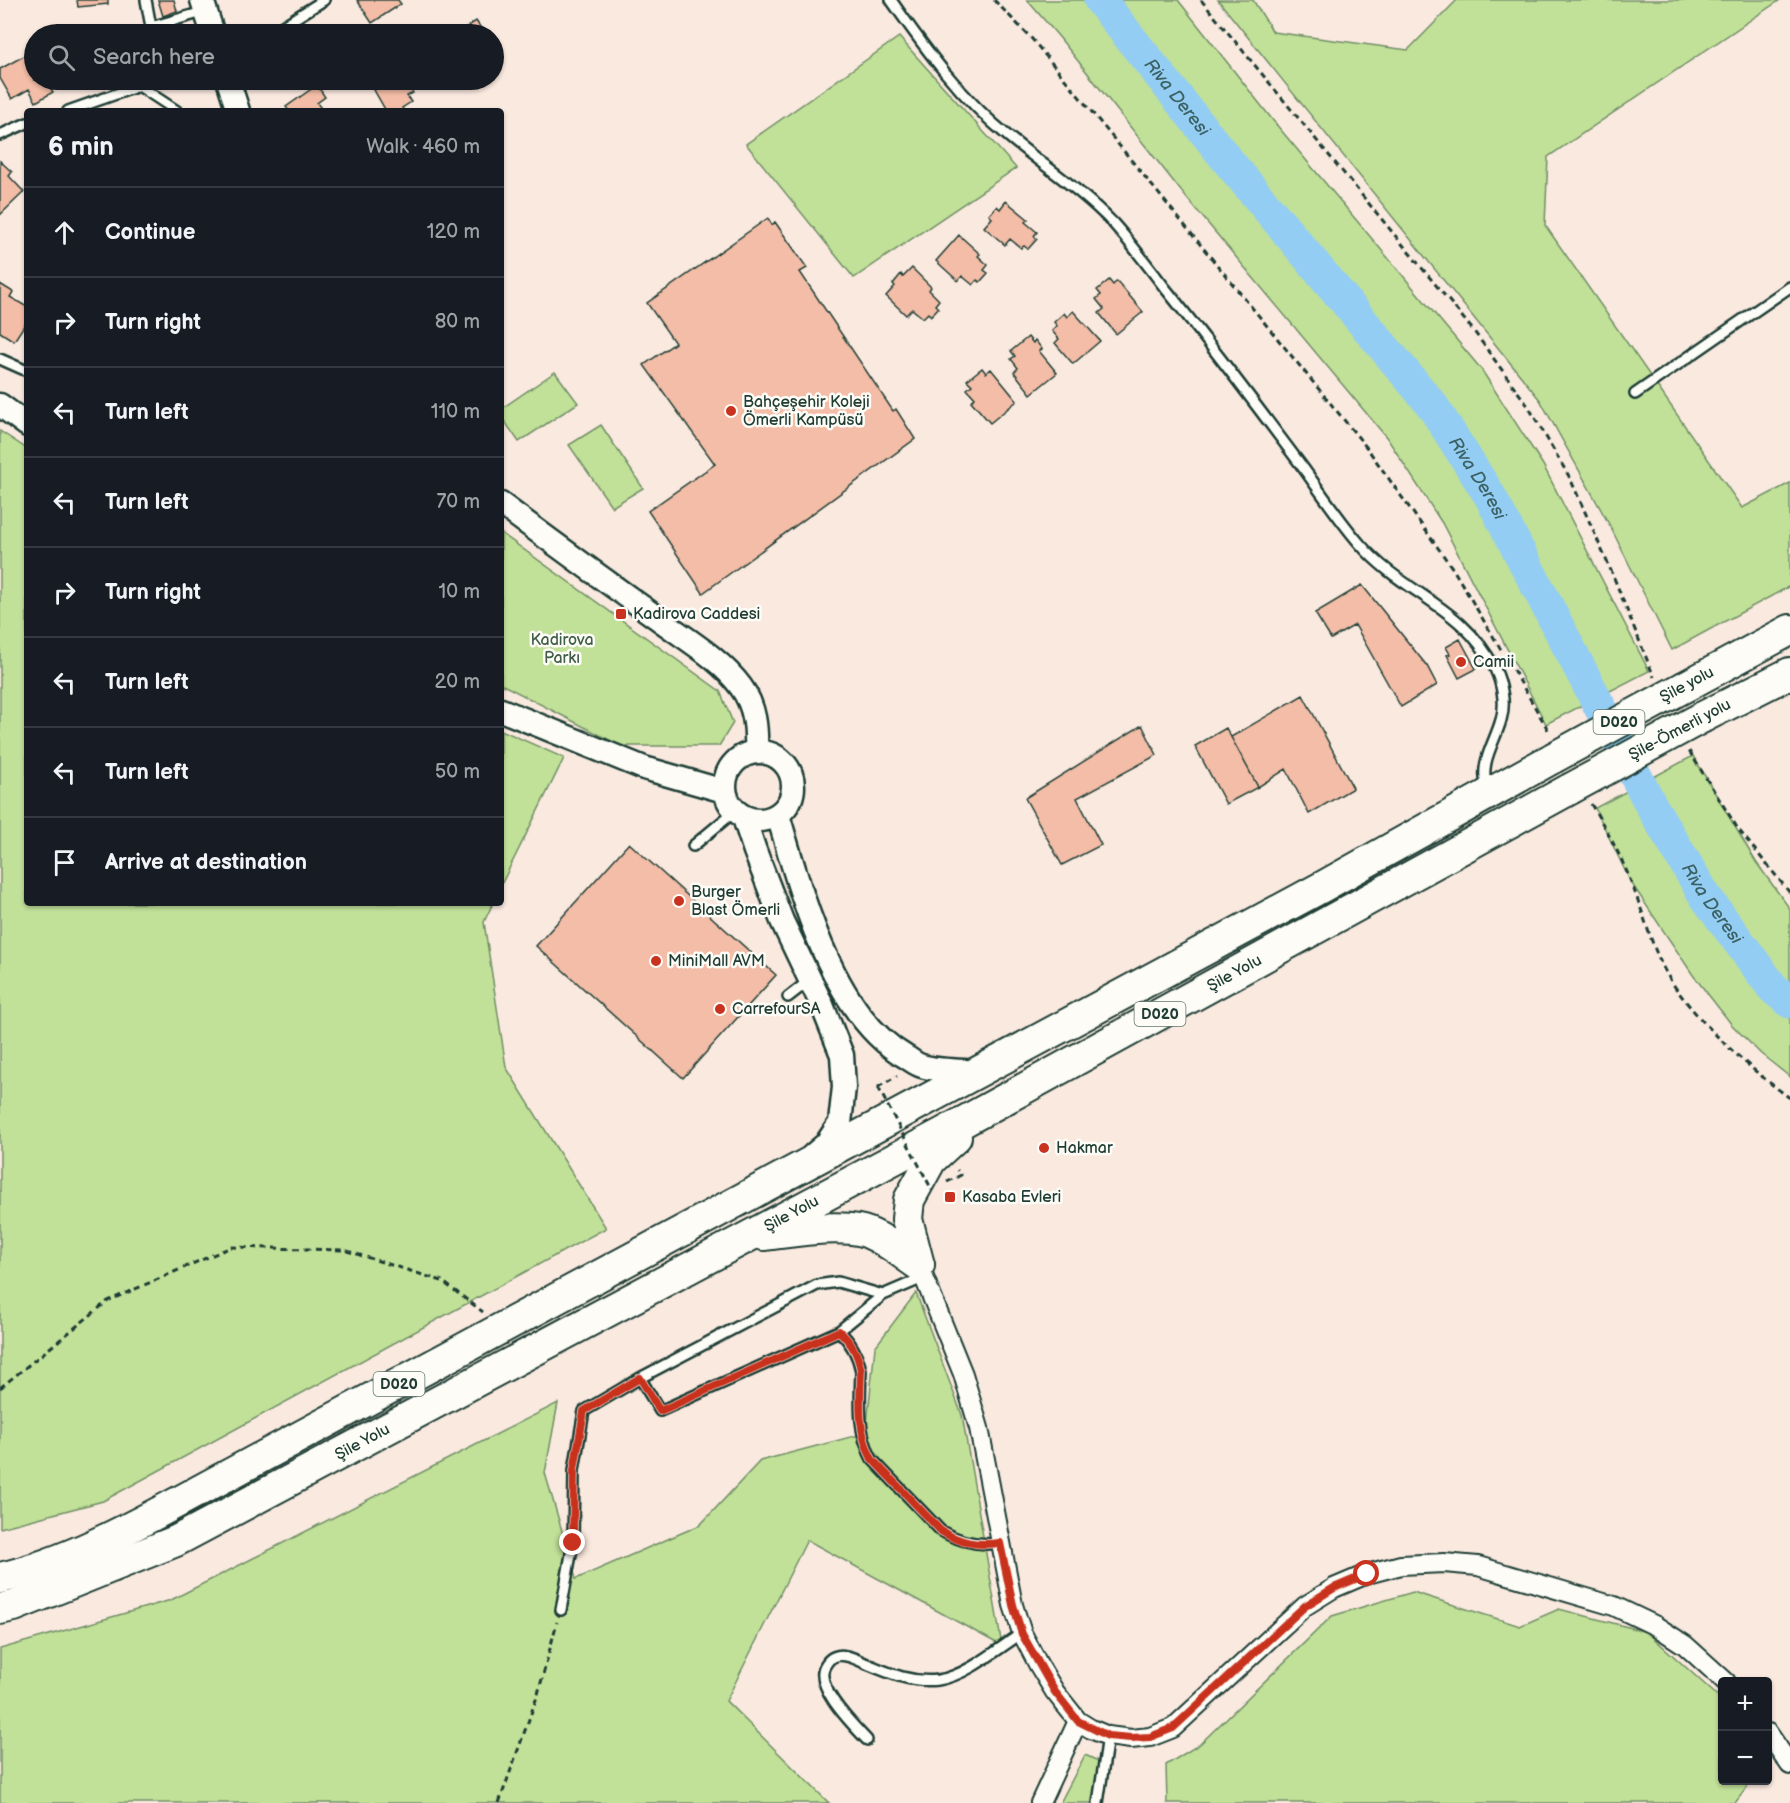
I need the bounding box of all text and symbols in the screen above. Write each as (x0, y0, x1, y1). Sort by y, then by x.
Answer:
search box (24, 24, 504, 90)
icon: search (45, 41, 78, 74)
text: Search here (93, 44, 215, 71)
water label: Riva Deresi (1140, 54, 1215, 141)
text: 6 min (48, 132, 114, 163)
text: Walk · 460 m (366, 135, 480, 159)
icon: ahead (48, 216, 81, 249)
text: Continue (105, 219, 195, 246)
text: 120 m (427, 220, 480, 244)
icon: right (48, 306, 81, 339)
text: Turn right (105, 309, 201, 336)
text: 80 m (435, 310, 480, 334)
place label: Bahçeşehir Koleji Ömerli Kampüsü (743, 393, 870, 430)
icon: left (48, 396, 81, 429)
text: Turn left (105, 399, 189, 426)
text: 110 m (431, 400, 480, 424)
marker: Bahçeşehir Koleji Ömerli Kampüsü (724, 404, 738, 418)
water label: Riva Deresi (1445, 433, 1511, 524)
icon: left (48, 486, 81, 519)
text: Turn left (105, 489, 189, 516)
text: 70 m (436, 490, 480, 514)
icon: right (48, 576, 81, 609)
text: Turn right (105, 579, 201, 606)
text: 10 m (439, 580, 480, 604)
place label: Kadirova Caddesi (633, 605, 760, 624)
marker: Kadirova Caddesi (614, 607, 628, 621)
park label: Kadirova Parkı (530, 631, 594, 668)
place label: Camii (1473, 653, 1514, 672)
marker: Camii (1454, 655, 1468, 669)
street label: Şile yolu (1657, 663, 1717, 707)
icon: left (48, 666, 81, 699)
text: Turn left (105, 669, 189, 696)
text: 20 m (435, 670, 480, 694)
street label: Şile-Ömerli yolu (1625, 693, 1734, 765)
road number: D020 (1594, 710, 1644, 734)
icon: left (48, 756, 81, 789)
text: Turn left (105, 759, 189, 786)
text: 50 m (435, 760, 480, 784)
icon: arrive (48, 846, 81, 879)
text: Arrive at destination (105, 849, 307, 876)
water label: Riva Deresi (1677, 859, 1748, 949)
place label: Burger Blast Ömerli (691, 883, 780, 920)
marker: Burger Blast Ömerli (672, 894, 686, 908)
street label: Şile Yolu (1204, 951, 1265, 996)
place label: MiniMall AVM (668, 952, 765, 971)
marker: MiniMall AVM (649, 954, 663, 968)
place label: CarrefourSA (732, 1000, 821, 1019)
marker: CarrefourSA (713, 1002, 727, 1016)
road number: D020 (1134, 1002, 1186, 1026)
place label: Hakmar (1056, 1139, 1113, 1158)
marker: Hakmar (1037, 1141, 1051, 1155)
place label: Kasaba Evleri (962, 1188, 1061, 1207)
marker: Kasaba Evleri (943, 1190, 957, 1204)
street label: Şile Yolu (761, 1191, 822, 1236)
road number: D020 (374, 1372, 424, 1396)
street label: Şile Yolu (332, 1420, 393, 1464)
route end (559, 1529, 585, 1555)
route start (1353, 1560, 1379, 1586)
map controls (1718, 1677, 1772, 1785)
button: + (1718, 1677, 1772, 1731)
button: − (1718, 1731, 1772, 1785)

